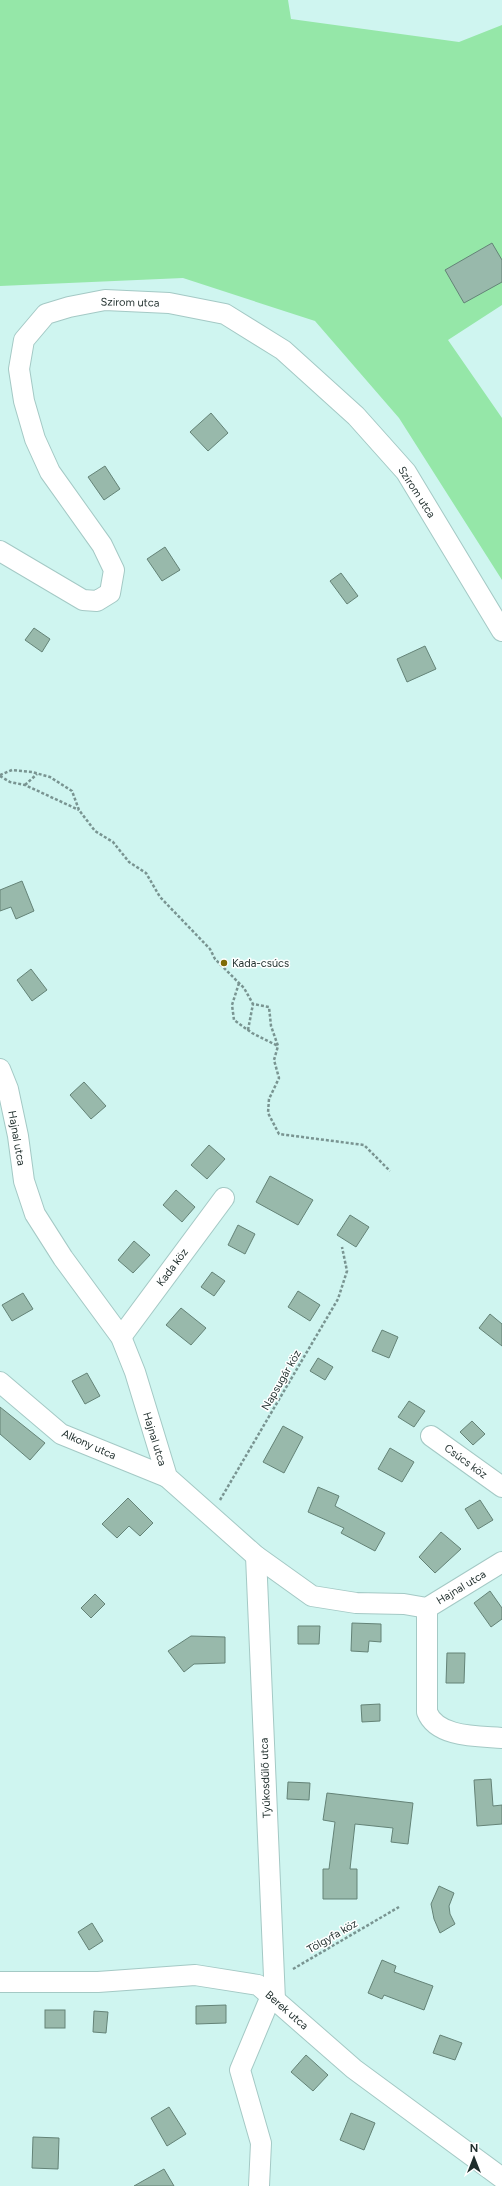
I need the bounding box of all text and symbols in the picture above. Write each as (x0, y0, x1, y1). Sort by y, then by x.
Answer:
street label: Szirom utca (101, 295, 159, 310)
street label: Szirom utca (395, 464, 438, 520)
place label: Kada-csúcs (232, 957, 289, 970)
marker: Kada-csúcs (219, 958, 229, 968)
street label: Hajnal utca (5, 1110, 28, 1167)
street label: Kada köz (154, 1246, 191, 1289)
street label: Napsugár köz (259, 1348, 304, 1413)
street label: Hajnal utca (140, 1411, 169, 1468)
street label: Alkony utca (60, 1427, 118, 1462)
street label: Csúcs köz (442, 1441, 490, 1481)
street label: Hajnal utca (434, 1568, 488, 1607)
street label: Tyúkosdűlő utca (258, 1738, 273, 1818)
street label: Tölgyfa köz (305, 1917, 360, 1956)
street label: Berek utca (263, 1988, 311, 2032)
north arrow (454, 2138, 494, 2178)
text: N (470, 2142, 478, 2155)

